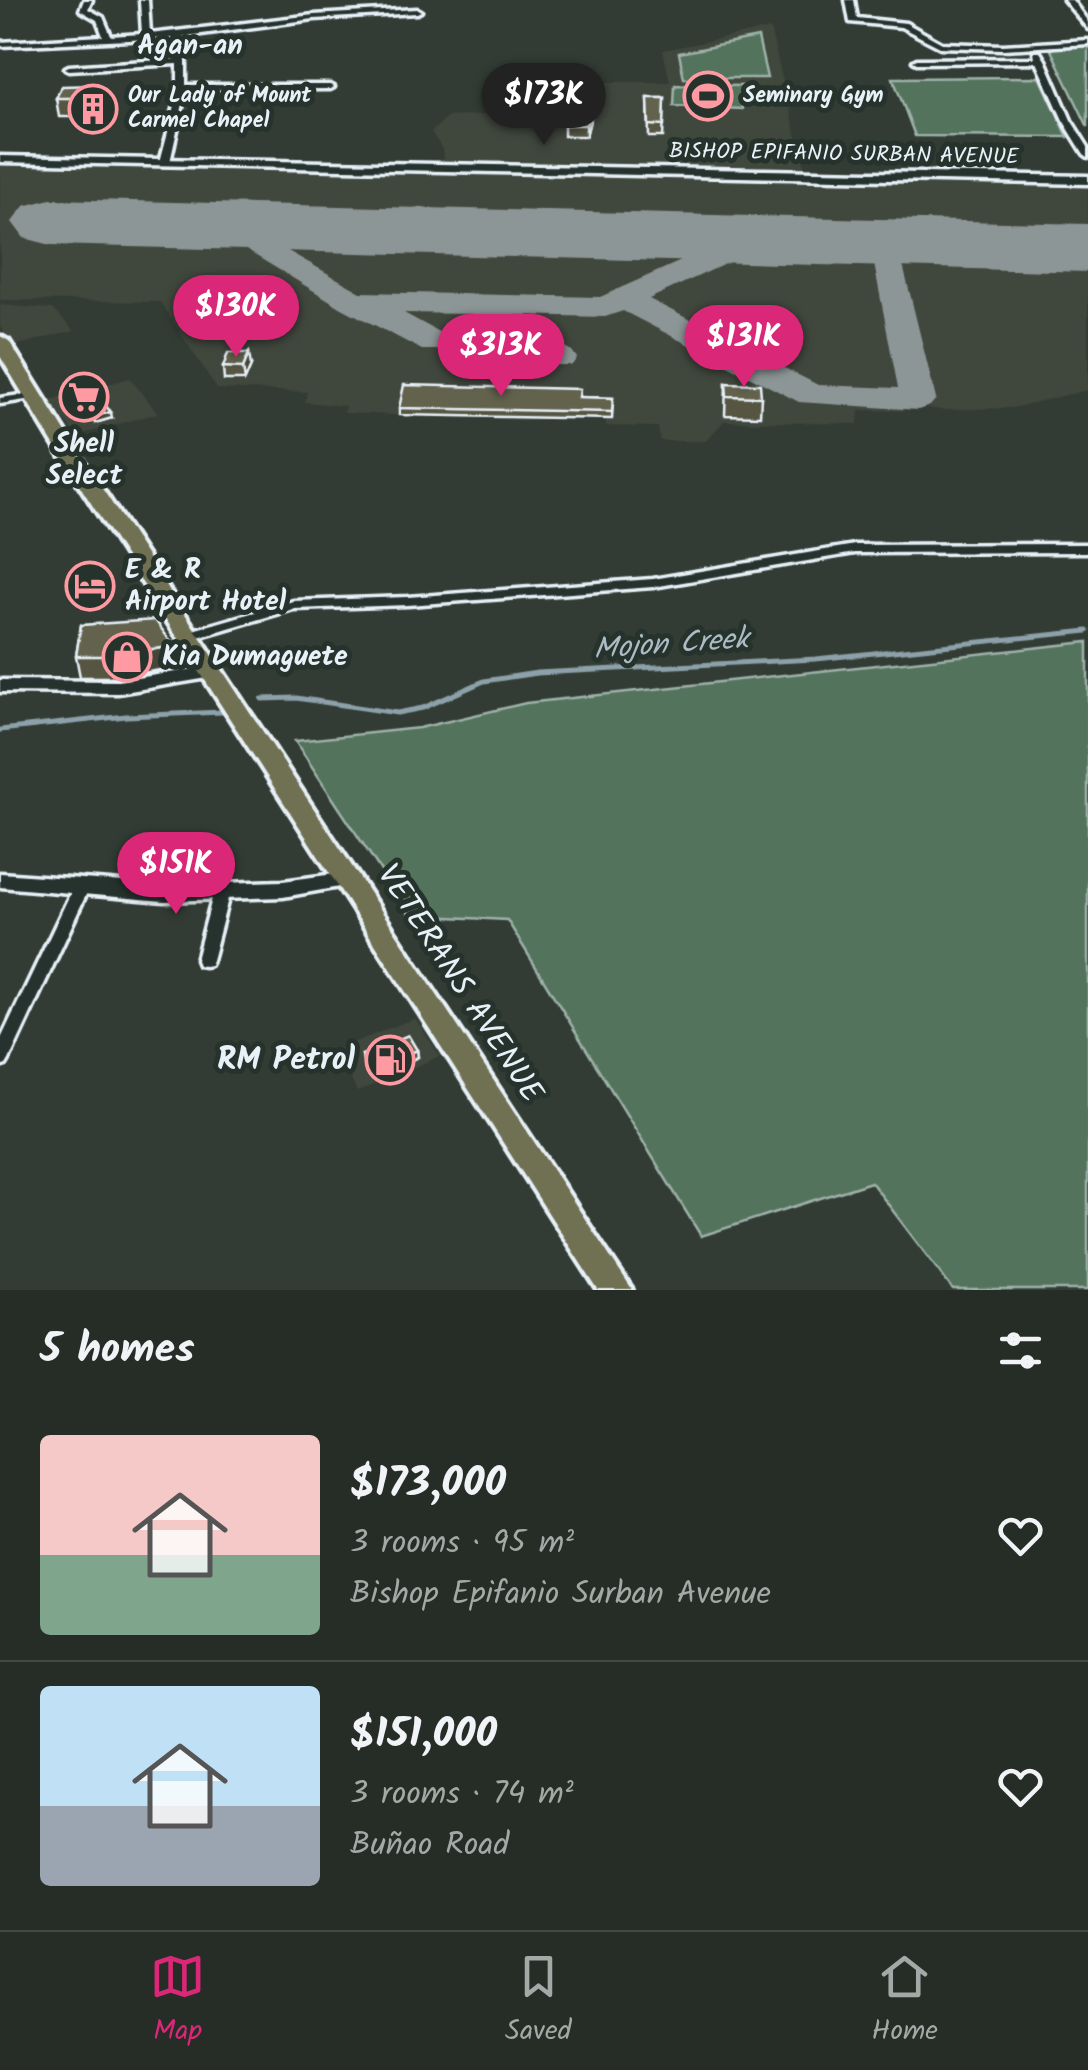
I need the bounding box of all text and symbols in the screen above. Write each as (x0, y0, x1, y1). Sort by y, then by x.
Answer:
district label: Agan-an (137, 24, 243, 69)
pin: $173K (474, 63, 614, 148)
text: $173K (504, 70, 584, 121)
sports icon: Seminary Gym (682, 70, 734, 122)
place label: Our Lady of Mount Carmel Chapel (128, 79, 312, 139)
place label: Seminary Gym (743, 79, 884, 114)
building icon: Our Lady of Mount Carmel Chapel (67, 83, 119, 135)
street label: BISHOP EPIFANIO SURBAN AVENUE (669, 134, 1020, 176)
pin: $130K (166, 275, 306, 360)
text: $130K (195, 282, 277, 333)
pin: $131K (674, 305, 814, 390)
text: $131K (706, 312, 782, 363)
pin: $313K (431, 314, 571, 399)
text: $313K (460, 321, 542, 372)
supermarket icon: Shell Select (58, 371, 110, 423)
place label: Shell Select (46, 422, 123, 499)
place label: E & R Airport Hotel (125, 548, 287, 625)
hotel icon: E & R Airport Hotel (64, 560, 116, 612)
water label: Mojon Creek (592, 615, 754, 674)
shop icon: Kia Dumaguete (101, 631, 153, 683)
place label: Kia Dumaguete (162, 635, 348, 680)
pin: $151K (106, 832, 246, 917)
text: $151K (139, 839, 213, 890)
street label: VETERANS AVENUE (362, 854, 556, 1115)
fuel station icon: RM Petrol (364, 1034, 416, 1086)
place label: RM Petrol (217, 1035, 355, 1086)
text: 5 homes (40, 1317, 195, 1384)
icon: filters (993, 1323, 1048, 1378)
text: $173,000 (350, 1451, 506, 1518)
icon: home (120, 1475, 240, 1595)
icon: heart (993, 1508, 1048, 1563)
text: 3 rooms · 95 m² (350, 1518, 574, 1569)
text: Bishop Epifanio Surban Avenue (350, 1569, 771, 1620)
text: $151,000 (350, 1702, 497, 1769)
icon: home (120, 1726, 240, 1846)
icon: heart (993, 1759, 1048, 1814)
text: 3 rooms · 74 m² (350, 1769, 574, 1820)
text: Buñao Road (350, 1820, 509, 1871)
tab: Map (150, 1949, 205, 2054)
tab: Saved (505, 1949, 572, 2054)
tab: Home (872, 1949, 938, 2054)

